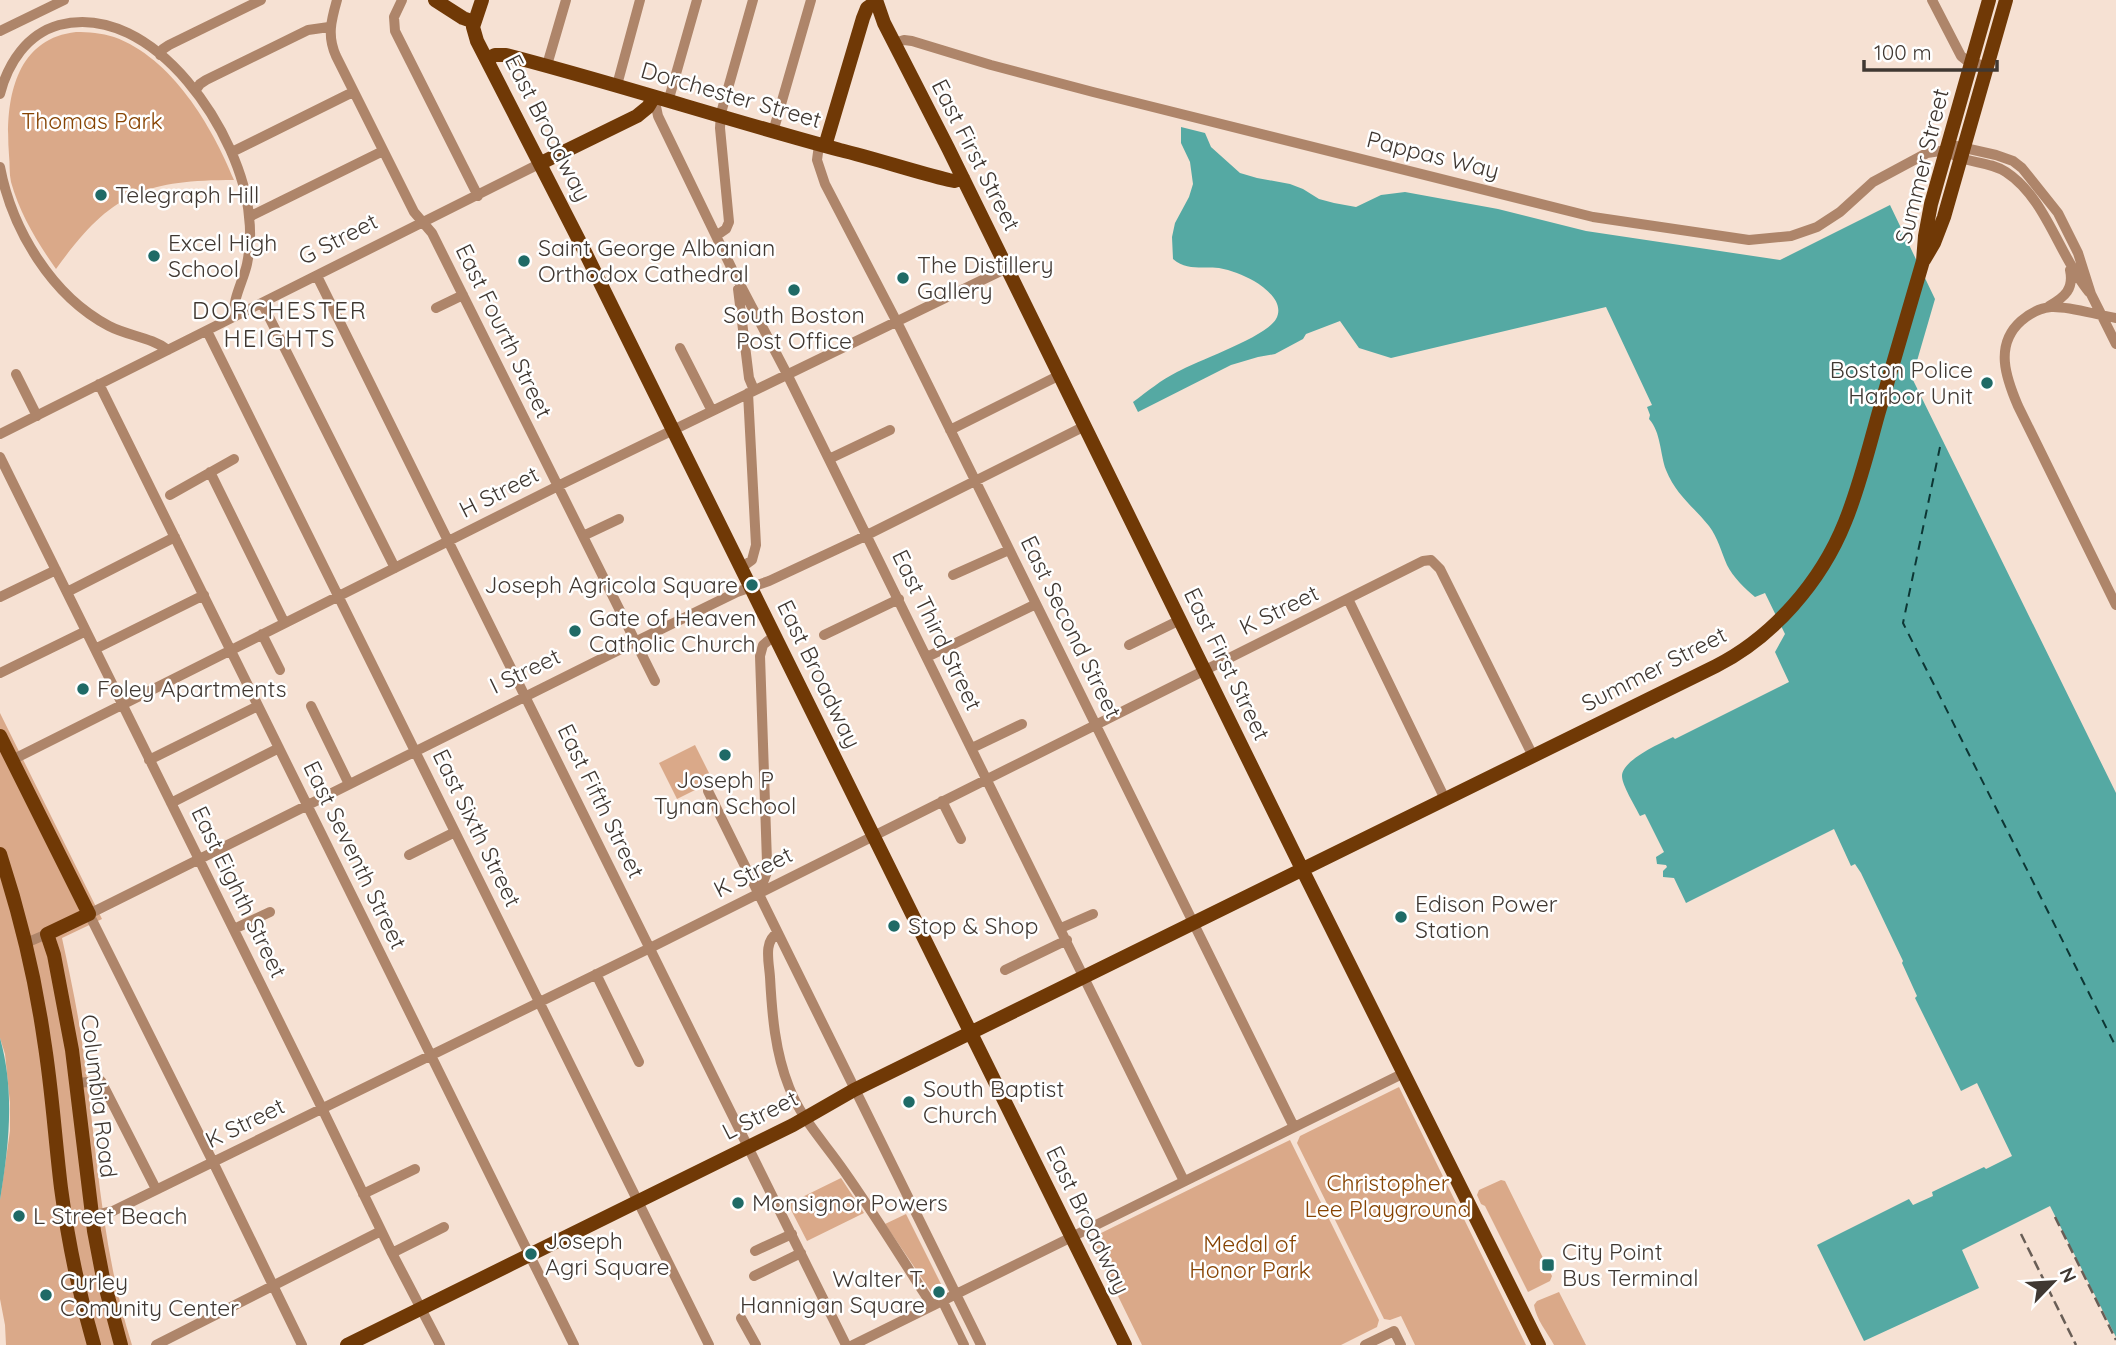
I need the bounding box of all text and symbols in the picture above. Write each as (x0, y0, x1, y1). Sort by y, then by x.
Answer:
scale bar (1864, 28, 1997, 72)
text: 100 m (1874, 39, 1932, 65)
street label: East Broadway (499, 49, 598, 206)
street label: Dorchester Street (638, 55, 825, 134)
street label: East First Street (926, 74, 1027, 236)
street label: Summer Street (1888, 85, 1955, 247)
park label: Thomas Park (21, 106, 163, 135)
street label: Pappas Way (1364, 124, 1502, 185)
place label: Telegraph Hill (115, 180, 259, 209)
marker: Telegraph Hill (93, 187, 109, 203)
street label: G Street (293, 206, 382, 271)
place label: Excel High School (168, 228, 277, 283)
place label: Saint George Albanian Orthodox Cathedral (538, 233, 775, 288)
street label: East Fourth Street (450, 239, 559, 423)
marker: Excel High School (146, 248, 162, 264)
place label: The Distillery Gallery (917, 250, 1053, 305)
marker: Saint George Albanian Orthodox Cathedral (516, 253, 532, 269)
marker: The Distillery Gallery (895, 270, 911, 286)
marker: South Boston Post Office (786, 282, 802, 298)
district label: DORCHESTER HEIGHTS (192, 295, 368, 353)
place label: South Boston Post Office (723, 300, 865, 355)
place label: Boston Police Harbor Unit (1830, 355, 1973, 410)
marker: Boston Police Harbor Unit (1979, 375, 1995, 391)
street label: H Street (454, 459, 544, 524)
street label: East Second Street (1015, 531, 1128, 723)
street label: East Third Street (886, 545, 989, 715)
place label: Joseph Agricola Square (484, 570, 738, 599)
marker: Joseph Agricola Square (744, 577, 760, 593)
street label: K Street (1234, 578, 1323, 641)
street label: East First Street (1178, 583, 1277, 745)
street label: East Broadway (771, 595, 868, 753)
place label: Gate of Heaven Catholic Church (589, 603, 756, 658)
street label: Summer Street (1576, 619, 1731, 718)
marker: Gate of Heaven Catholic Church (567, 623, 583, 639)
street label: I Street (485, 641, 565, 700)
place label: Foley Apartments (97, 674, 287, 703)
marker: Foley Apartments (75, 681, 91, 697)
street label: East Fifth Street (552, 719, 651, 883)
street label: East Sixth Street (427, 744, 528, 912)
marker: Joseph P Tynan School (717, 747, 733, 763)
street label: East Seventh Street (297, 756, 414, 954)
place label: Joseph P Tynan School (654, 765, 796, 820)
street label: East Eighth Street (185, 801, 294, 982)
street label: K Street (708, 839, 797, 904)
place label: Edison Power Station (1415, 889, 1558, 944)
marker: Edison Power Station (1393, 909, 1409, 925)
place label: Stop & Shop (908, 911, 1038, 940)
marker: Stop & Shop (886, 918, 902, 934)
street label: Columbia Road (75, 1013, 124, 1179)
place label: South Baptist Church (923, 1074, 1064, 1129)
street label: L Street (717, 1083, 803, 1146)
street label: K Street (200, 1091, 289, 1154)
marker: South Baptist Church (901, 1094, 917, 1110)
street label: East Broadway (1040, 1141, 1137, 1299)
park label: Christopher Lee Playground (1304, 1168, 1472, 1223)
place label: Monsignor Powers (752, 1188, 948, 1217)
marker: Monsignor Powers (730, 1195, 746, 1211)
place label: L Street Beach (33, 1201, 188, 1230)
marker: L Street Beach (11, 1208, 27, 1224)
place label: Joseph Agri Square (545, 1226, 670, 1281)
park label: Medal of Honor Park (1189, 1229, 1311, 1284)
place label: City Point Bus Terminal (1562, 1237, 1699, 1292)
marker: Joseph Agri Square (523, 1246, 539, 1262)
north arrow (2018, 1247, 2088, 1317)
marker: City Point Bus Terminal (1540, 1257, 1556, 1273)
text: N (2055, 1263, 2082, 1286)
place label: Walter T. Hannigan Square (740, 1264, 925, 1319)
place label: Curley Comunity Center (60, 1267, 239, 1322)
marker: Walter T. Hannigan Square (931, 1284, 947, 1300)
marker: Curley Comunity Center (38, 1287, 54, 1303)

